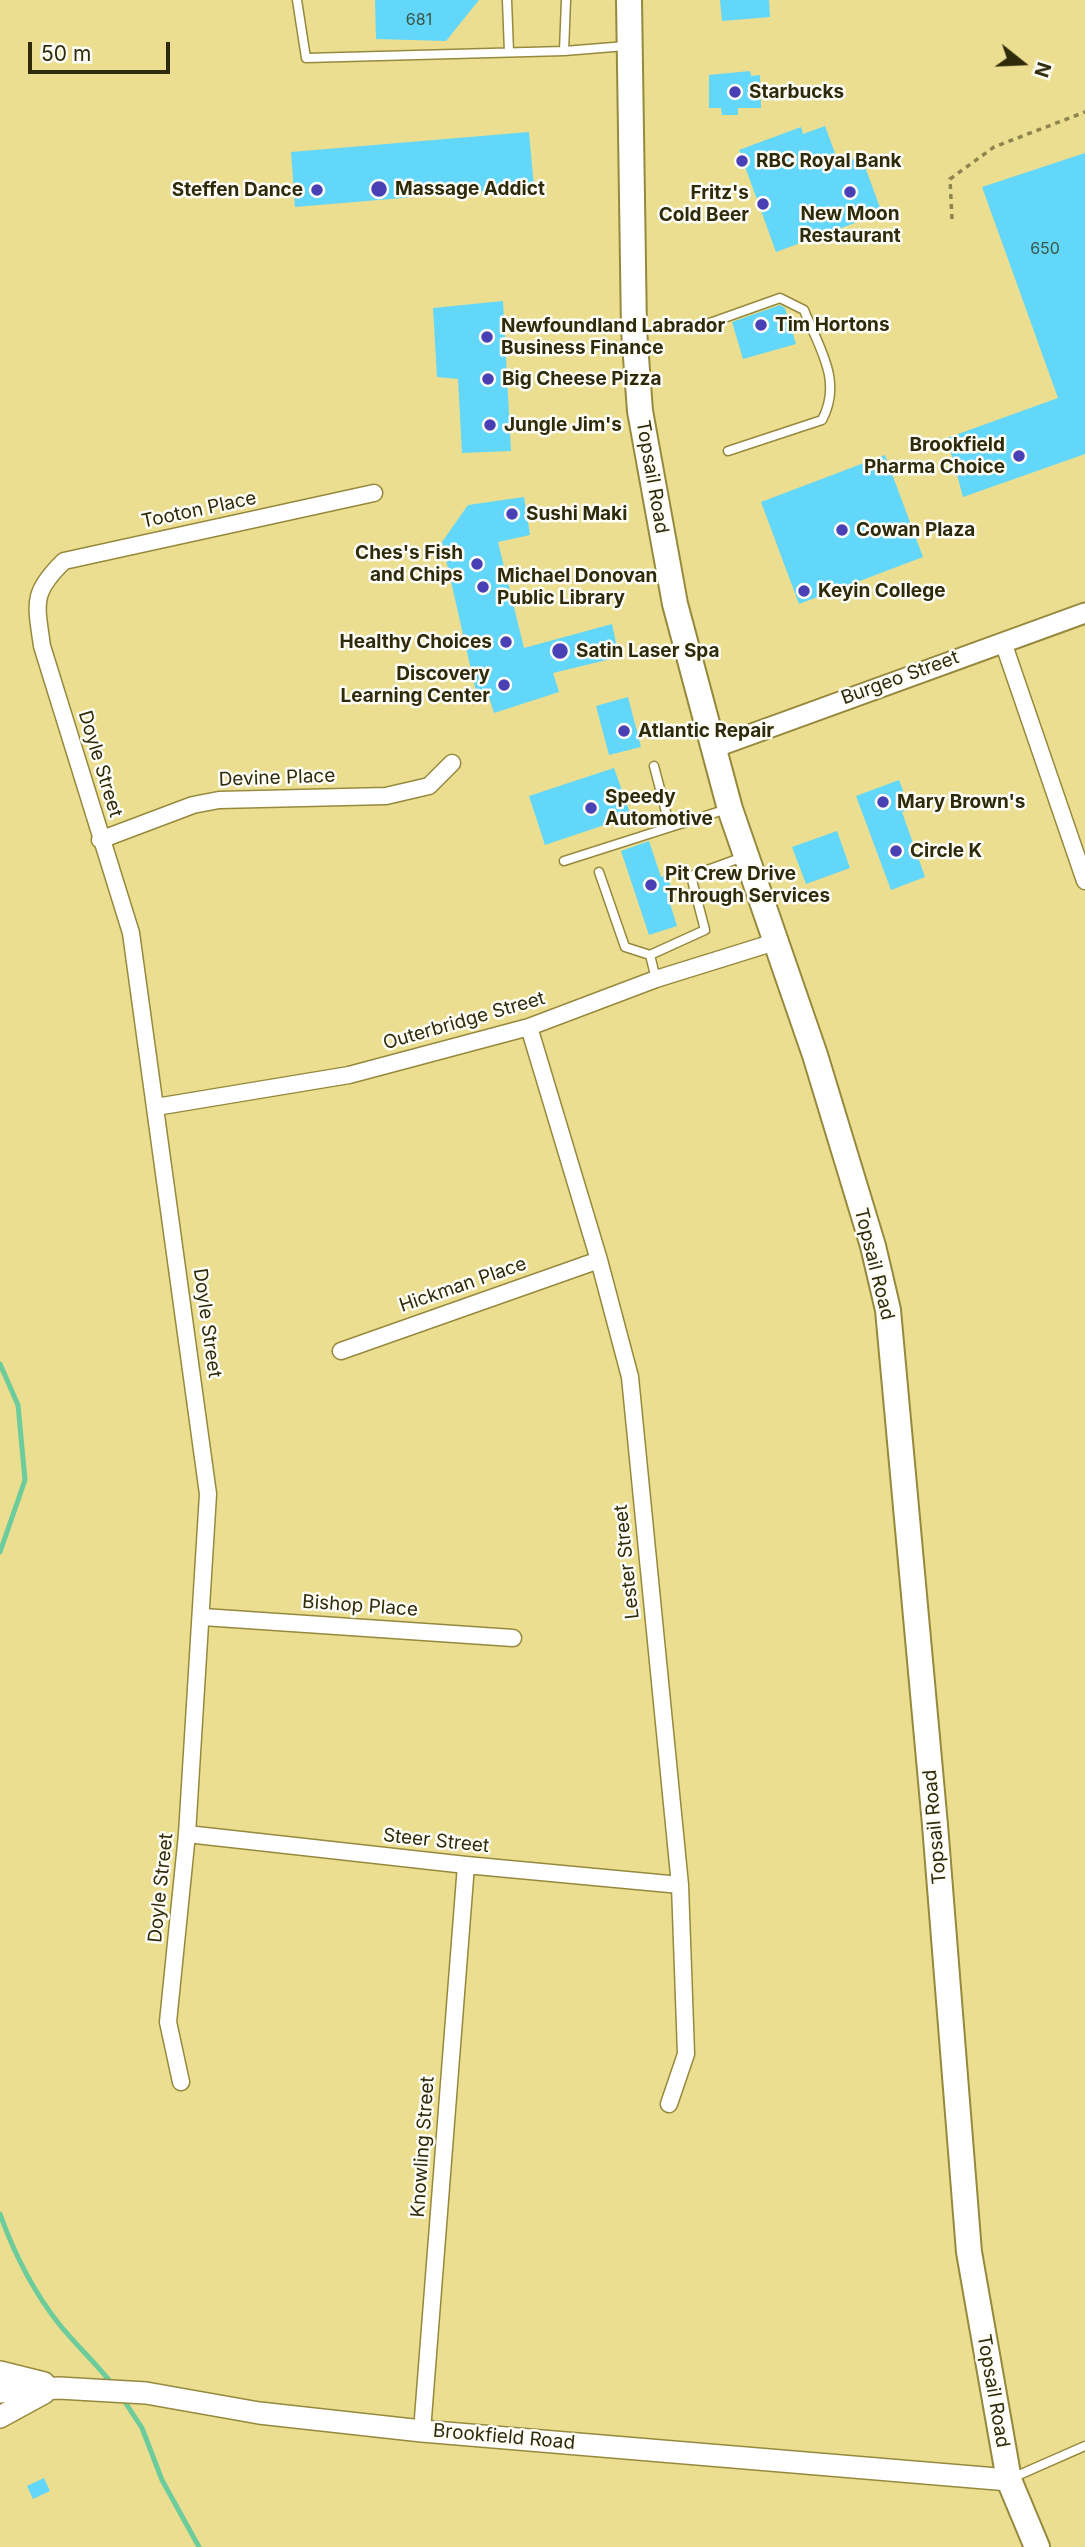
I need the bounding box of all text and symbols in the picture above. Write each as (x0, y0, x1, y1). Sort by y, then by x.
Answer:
house number: 681 (406, 10, 432, 30)
scale bar (32, 28, 173, 72)
north arrow (987, 28, 1057, 98)
text: 50 m (41, 41, 91, 66)
text: N (1029, 59, 1056, 80)
place label: Starbucks (749, 81, 844, 103)
marker: Starbucks (727, 84, 743, 100)
place label: RBC Royal Bank (756, 150, 902, 172)
marker: RBC Royal Bank (734, 153, 750, 169)
place label: Massage Addict (395, 178, 545, 200)
place label: Steffen Dance (172, 179, 303, 201)
marker: Massage Addict (369, 179, 389, 199)
marker: Steffen Dance (309, 182, 325, 198)
place label: Fritz's Cold Beer (659, 182, 749, 226)
marker: New Moon Restaurant (842, 184, 858, 200)
marker: Fritz's Cold Beer (755, 196, 771, 212)
place label: New Moon Restaurant (799, 203, 901, 247)
house number: 650 (1030, 239, 1060, 259)
place label: Tim Hortons (775, 314, 890, 336)
place label: Newfoundland Labrador Business Finance (501, 315, 725, 359)
marker: Tim Hortons (753, 317, 769, 333)
marker: Newfoundland Labrador Business Finance (479, 329, 495, 345)
place label: Big Cheese Pizza (502, 368, 661, 390)
marker: Big Cheese Pizza (480, 371, 496, 387)
place label: Jungle Jim's (504, 414, 622, 436)
marker: Jungle Jim's (482, 417, 498, 433)
street label: Topsail Road (631, 418, 673, 536)
place label: Brookfield Pharma Choice (864, 434, 1005, 478)
marker: Brookfield Pharma Choice (1011, 448, 1027, 464)
street label: Tooton Place (139, 487, 259, 533)
place label: Sushi Maki (526, 503, 627, 525)
marker: Sushi Maki (504, 506, 520, 522)
place label: Cowan Plaza (856, 519, 975, 541)
marker: Cowan Plaza (834, 522, 850, 538)
place label: Ches's Fish and Chips (355, 542, 463, 586)
marker: Ches's Fish and Chips (469, 556, 485, 572)
place label: Michael Donovan Public Library (497, 565, 657, 609)
marker: Michael Donovan Public Library (475, 579, 491, 595)
place label: Keyin College (818, 580, 945, 602)
marker: Keyin College (796, 583, 812, 599)
place label: Healthy Choices (340, 631, 492, 653)
marker: Healthy Choices (498, 634, 514, 650)
place label: Satin Laser Spa (576, 640, 720, 662)
marker: Satin Laser Spa (550, 641, 570, 661)
street label: Burgeo Street (838, 646, 962, 710)
place label: Discovery Learning Center (341, 663, 490, 707)
marker: Discovery Learning Center (496, 677, 512, 693)
street label: Doyle Street (73, 708, 127, 820)
place label: Atlantic Repair (638, 720, 774, 742)
marker: Atlantic Repair (616, 723, 632, 739)
street label: Devine Place (218, 765, 336, 791)
place label: Speedy Automotive (605, 786, 713, 830)
place label: Mary Brown's (897, 791, 1025, 813)
marker: Mary Brown's (875, 794, 891, 810)
marker: Speedy Automotive (583, 800, 599, 816)
place label: Circle K (910, 840, 982, 862)
marker: Circle K (888, 843, 904, 859)
place label: Pit Crew Drive Through Services (665, 863, 830, 907)
marker: Pit Crew Drive Through Services (643, 877, 659, 893)
street label: Outerbridge Street (380, 987, 548, 1055)
street label: Topsail Road (849, 1206, 899, 1322)
street label: Hickman Place (396, 1253, 530, 1317)
street label: Doyle Street (188, 1267, 226, 1379)
street label: Lester Street (610, 1504, 644, 1620)
street label: Bishop Place (301, 1591, 419, 1621)
street label: Topsail Road (919, 1769, 951, 1885)
street label: Steer Street (382, 1824, 490, 1858)
street label: Doyle Street (144, 1832, 178, 1944)
street label: Knowling Street (407, 2076, 439, 2218)
street label: Topsail Road (972, 2332, 1014, 2450)
street label: Brookfield Road (432, 2419, 576, 2455)

